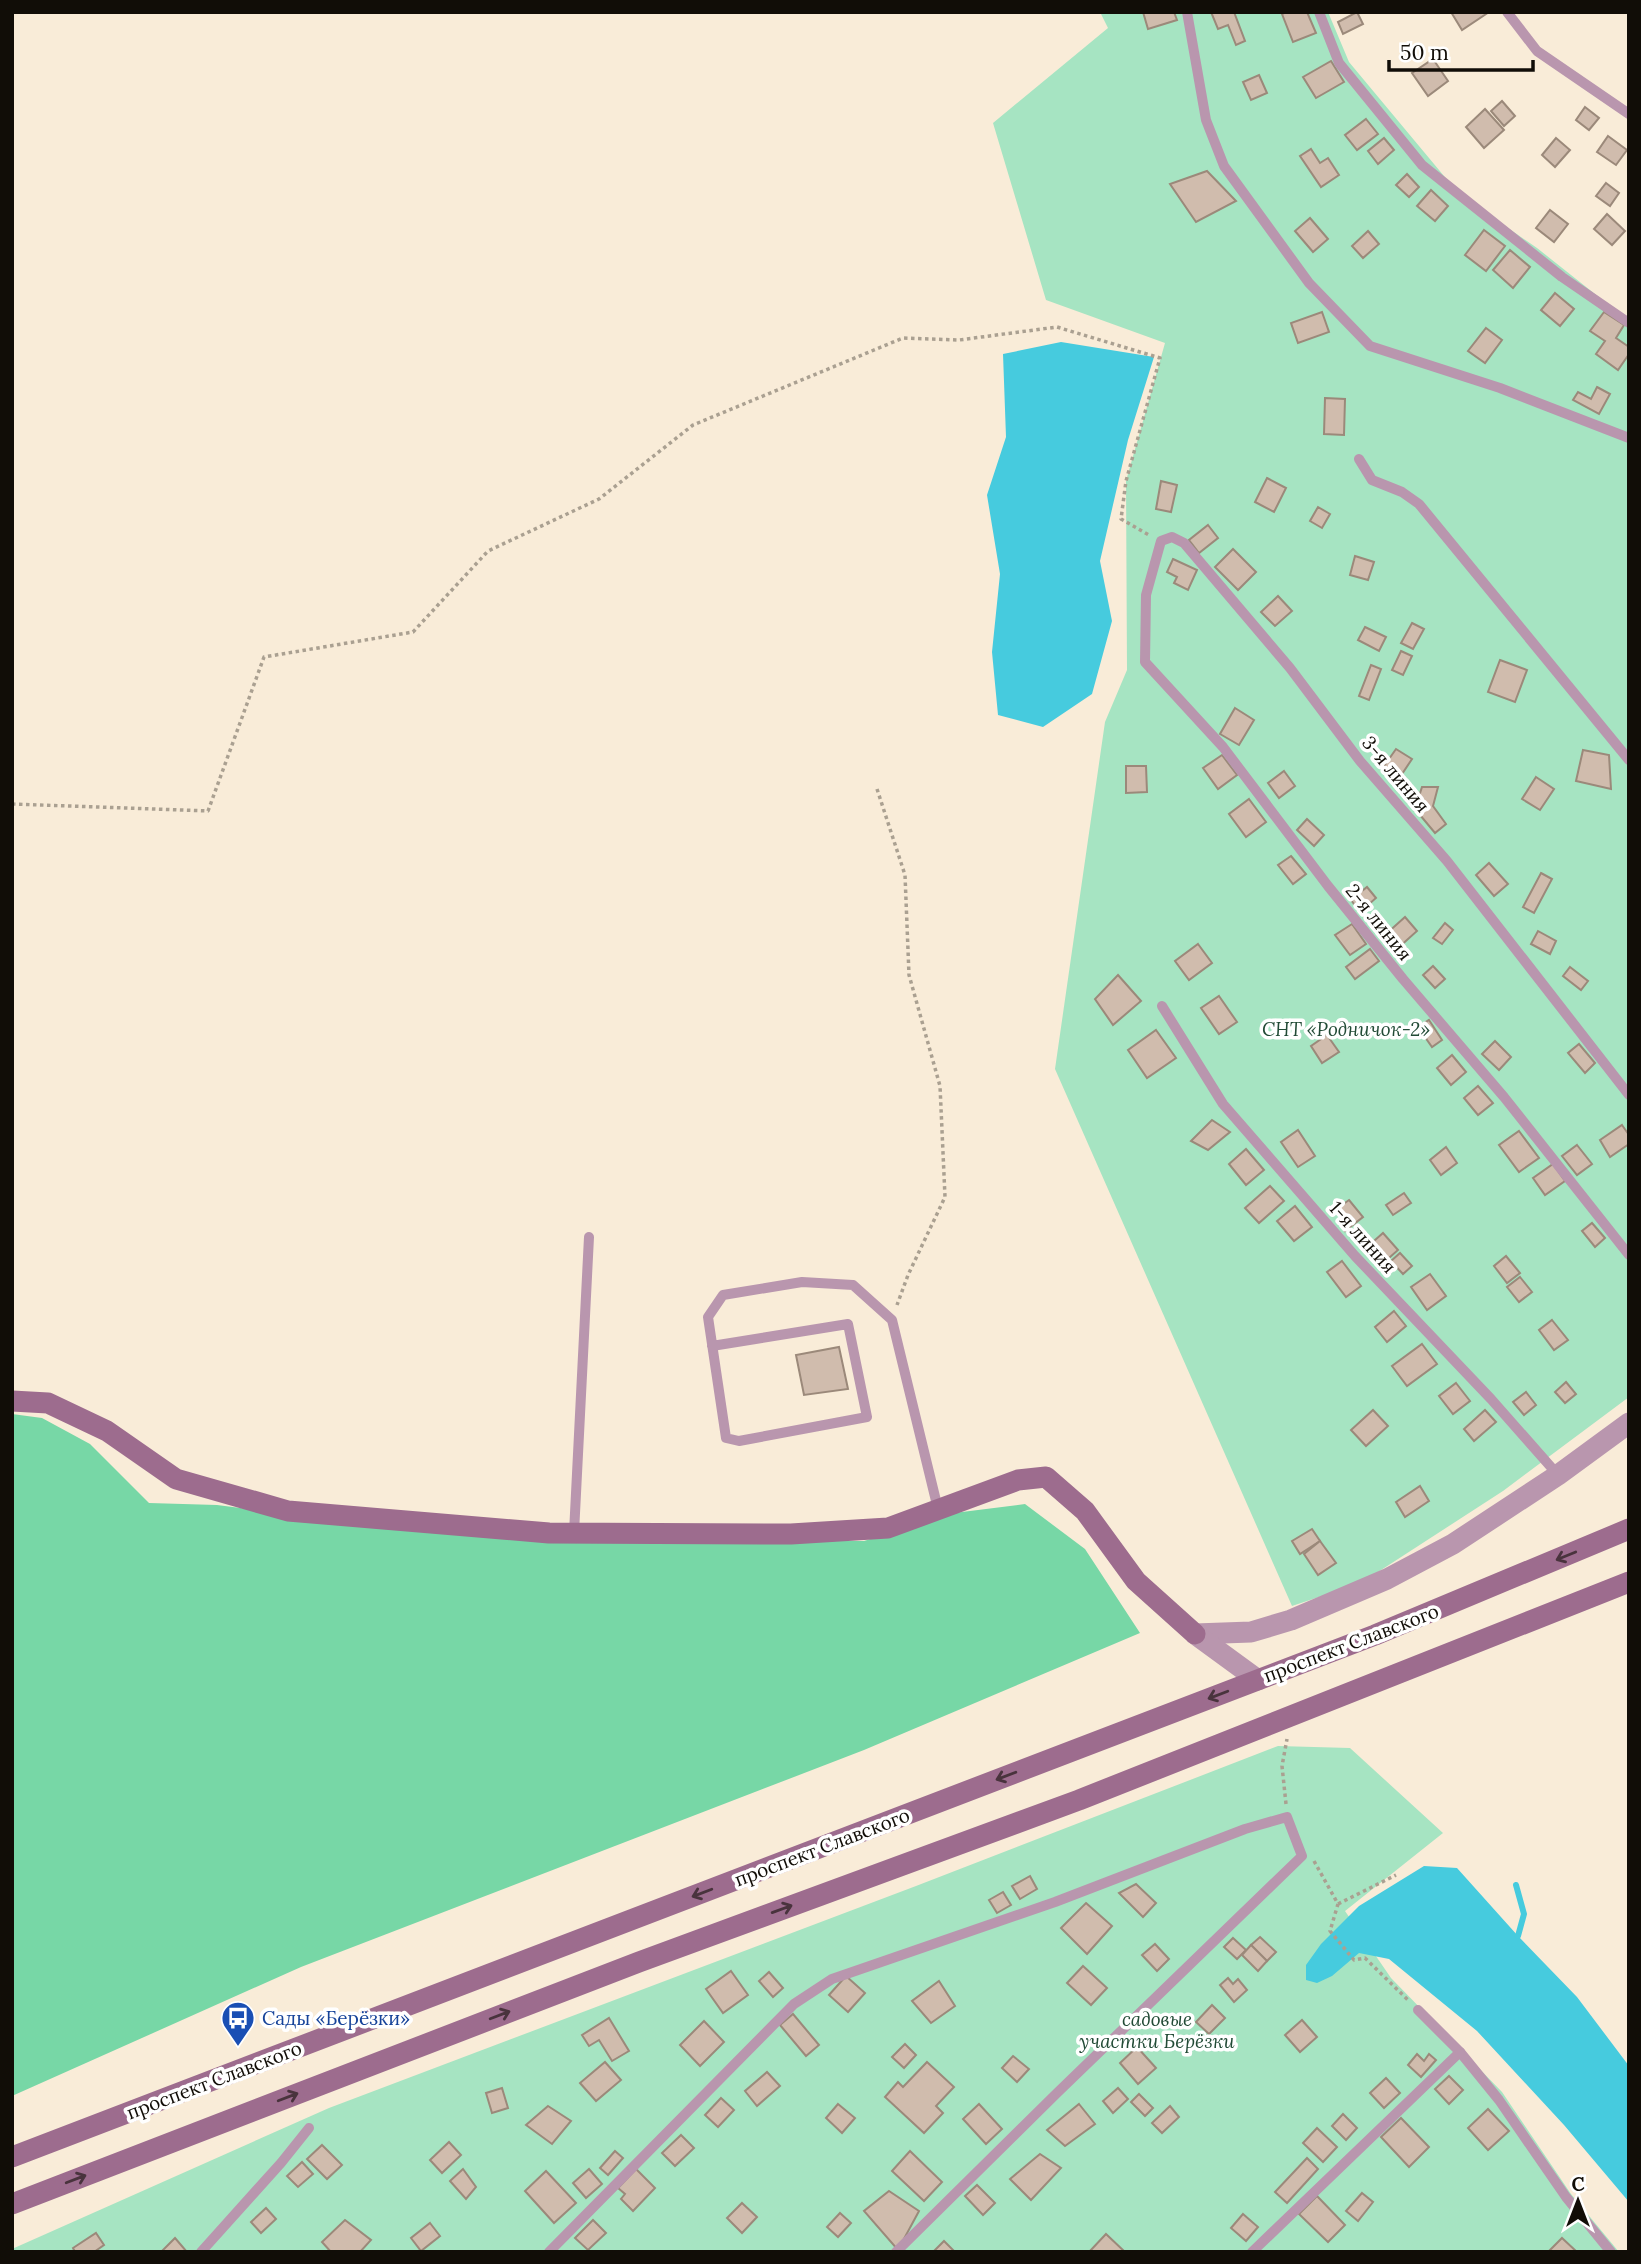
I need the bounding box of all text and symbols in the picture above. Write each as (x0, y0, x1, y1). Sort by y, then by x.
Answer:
scale bar (1389, 28, 1532, 72)
text: 50 m (1400, 39, 1449, 66)
street label: 3-я линия (1357, 731, 1435, 817)
street label: 2-я линия (1341, 879, 1417, 965)
park label: СНТ «Родничок-2» (1262, 1017, 1430, 1041)
street label: 1-я линия (1324, 1196, 1402, 1278)
one-way arrow (1556, 1550, 1577, 1563)
street label: проспект Славского (1260, 1599, 1442, 1687)
one-way arrow (1208, 1689, 1230, 1702)
one-way arrow (995, 1771, 1017, 1784)
street label: проспект Славского (731, 1803, 913, 1891)
one-way arrow (691, 1887, 713, 1900)
one-way arrow (771, 1902, 792, 1914)
bus stop icon: Сады «Берёзки» (219, 1999, 257, 2048)
place label: Сады «Берёзки» (262, 2006, 410, 2030)
park label: садовые участки Берёзки (1078, 2007, 1235, 2053)
one-way arrow (489, 2008, 511, 2021)
street label: проспект Славского (123, 2036, 305, 2124)
one-way arrow (277, 2090, 299, 2103)
north arrow (1543, 2166, 1613, 2236)
one-way arrow (64, 2172, 86, 2185)
text: С (1571, 2172, 1585, 2196)

